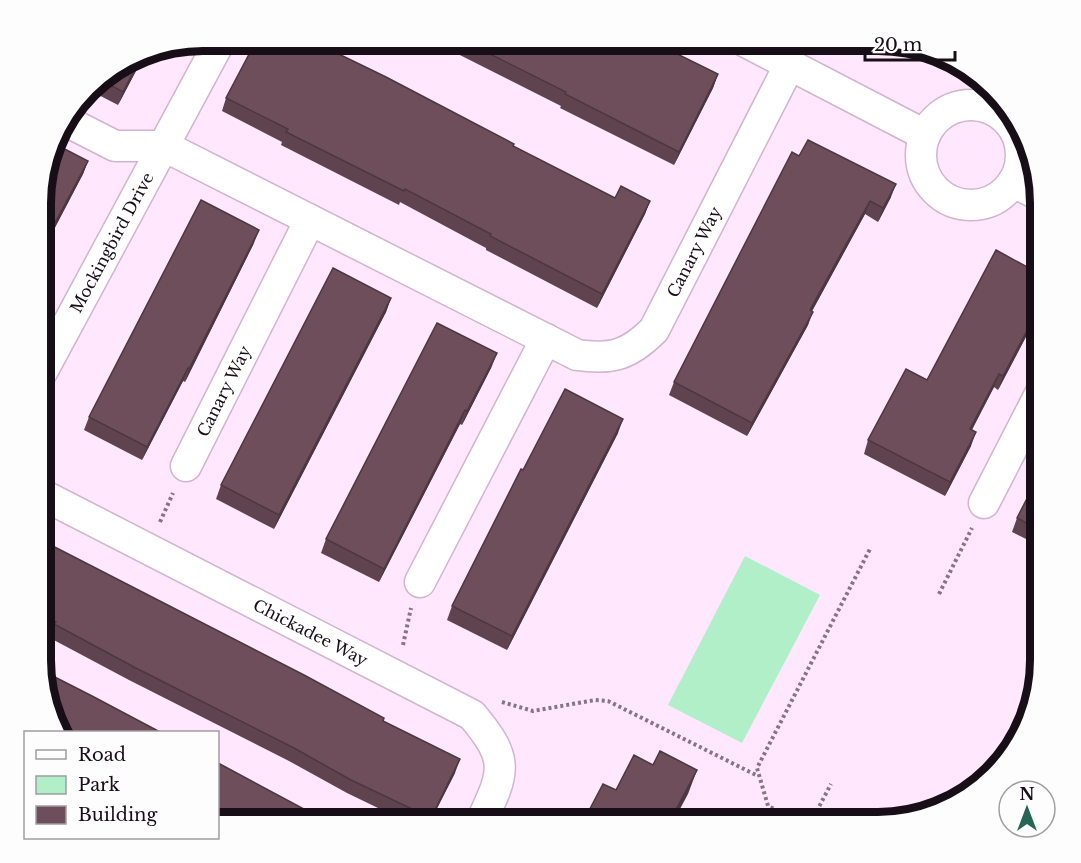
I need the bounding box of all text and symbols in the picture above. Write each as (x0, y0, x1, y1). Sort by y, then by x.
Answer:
scale bar (865, 24, 955, 62)
text: 20 m (874, 34, 922, 56)
street label: Mockingbird Drive (66, 169, 158, 316)
street label: Canary Way (662, 202, 726, 301)
street label: Canary Way (193, 342, 255, 440)
street label: Chickadee Way (250, 595, 372, 670)
legend (24, 731, 219, 839)
text: Road (78, 744, 126, 766)
text: Park (78, 774, 120, 796)
north arrow (997, 779, 1057, 839)
text: N (1019, 784, 1035, 804)
text: Building (78, 804, 157, 826)

